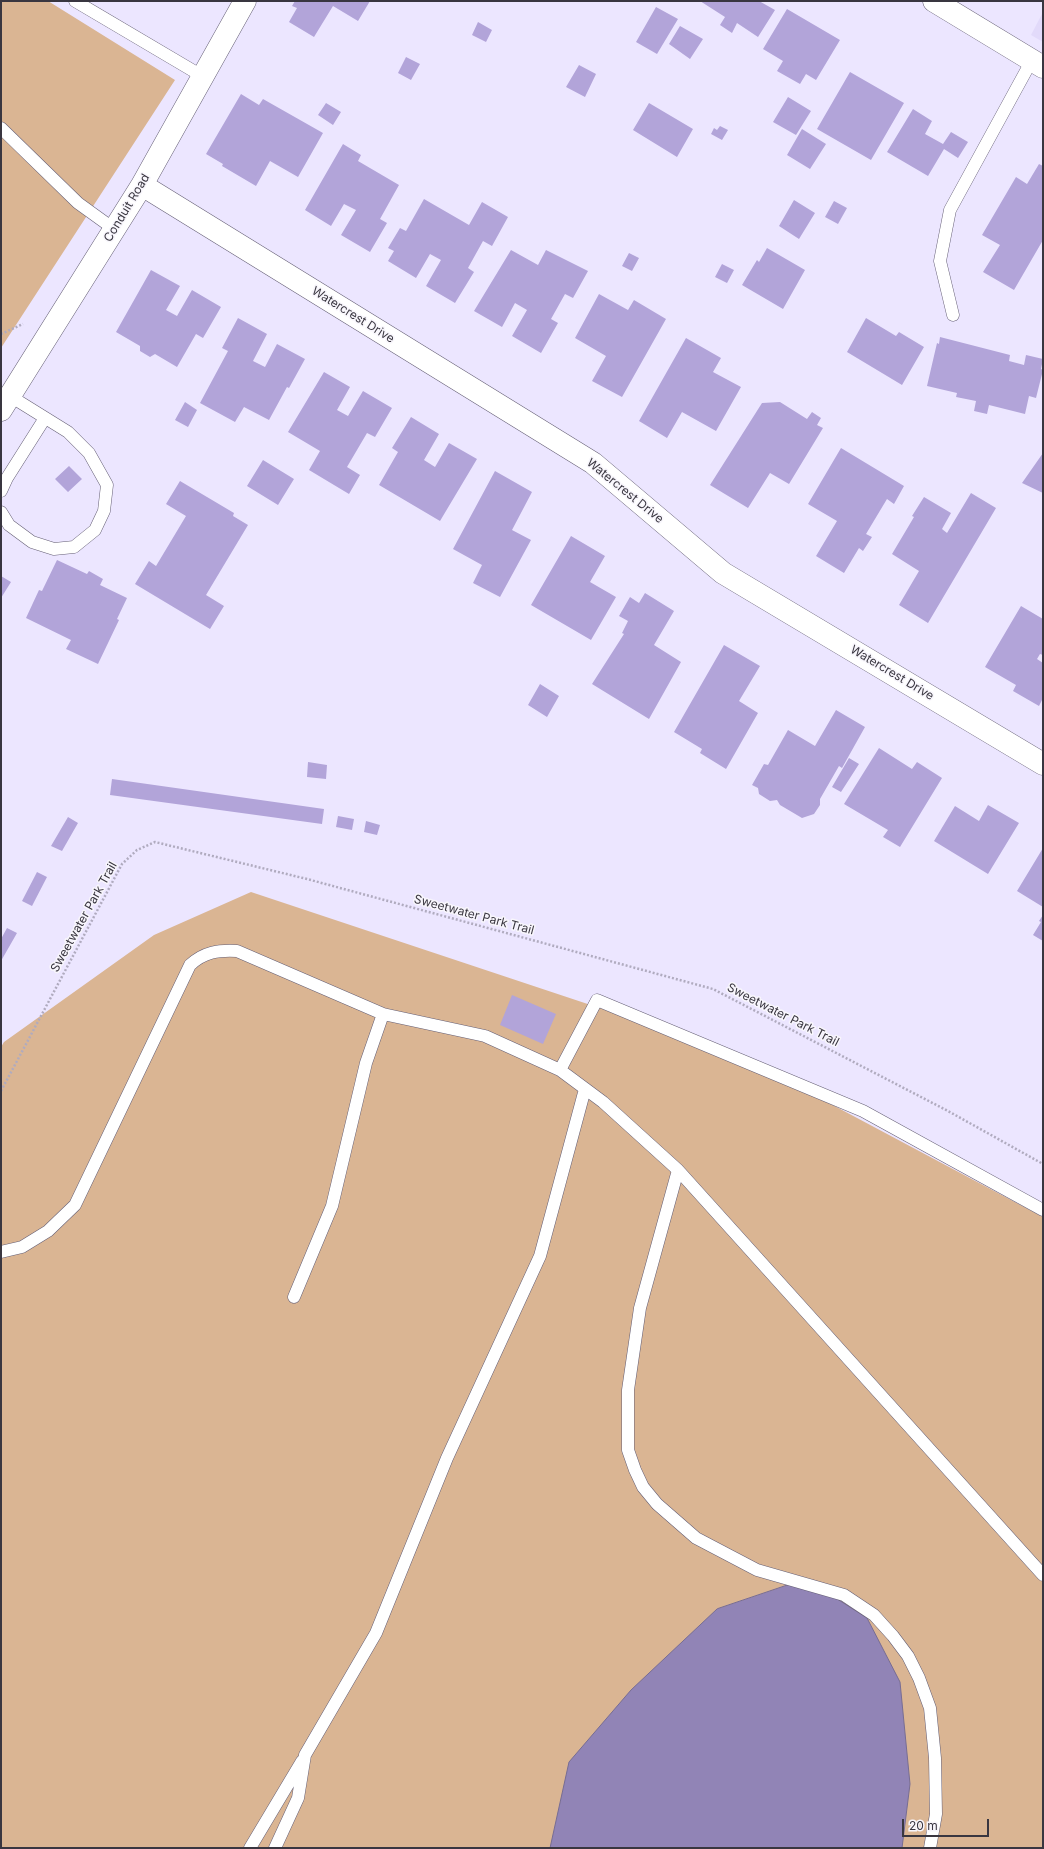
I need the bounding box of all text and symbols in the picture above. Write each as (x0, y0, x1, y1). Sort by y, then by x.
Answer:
street label: Conduit Road (101, 171, 153, 245)
street label: Watercrest Drive (309, 284, 397, 346)
street label: Watercrest Drive (584, 456, 666, 526)
street label: Watercrest Drive (848, 642, 936, 704)
street label: Sweetwater Park Trail (48, 859, 120, 975)
street label: Sweetwater Park Trail (412, 892, 536, 938)
street label: Sweetwater Park Trail (725, 980, 841, 1050)
scale bar (904, 1811, 991, 1837)
text: 20 m (909, 1818, 938, 1833)

